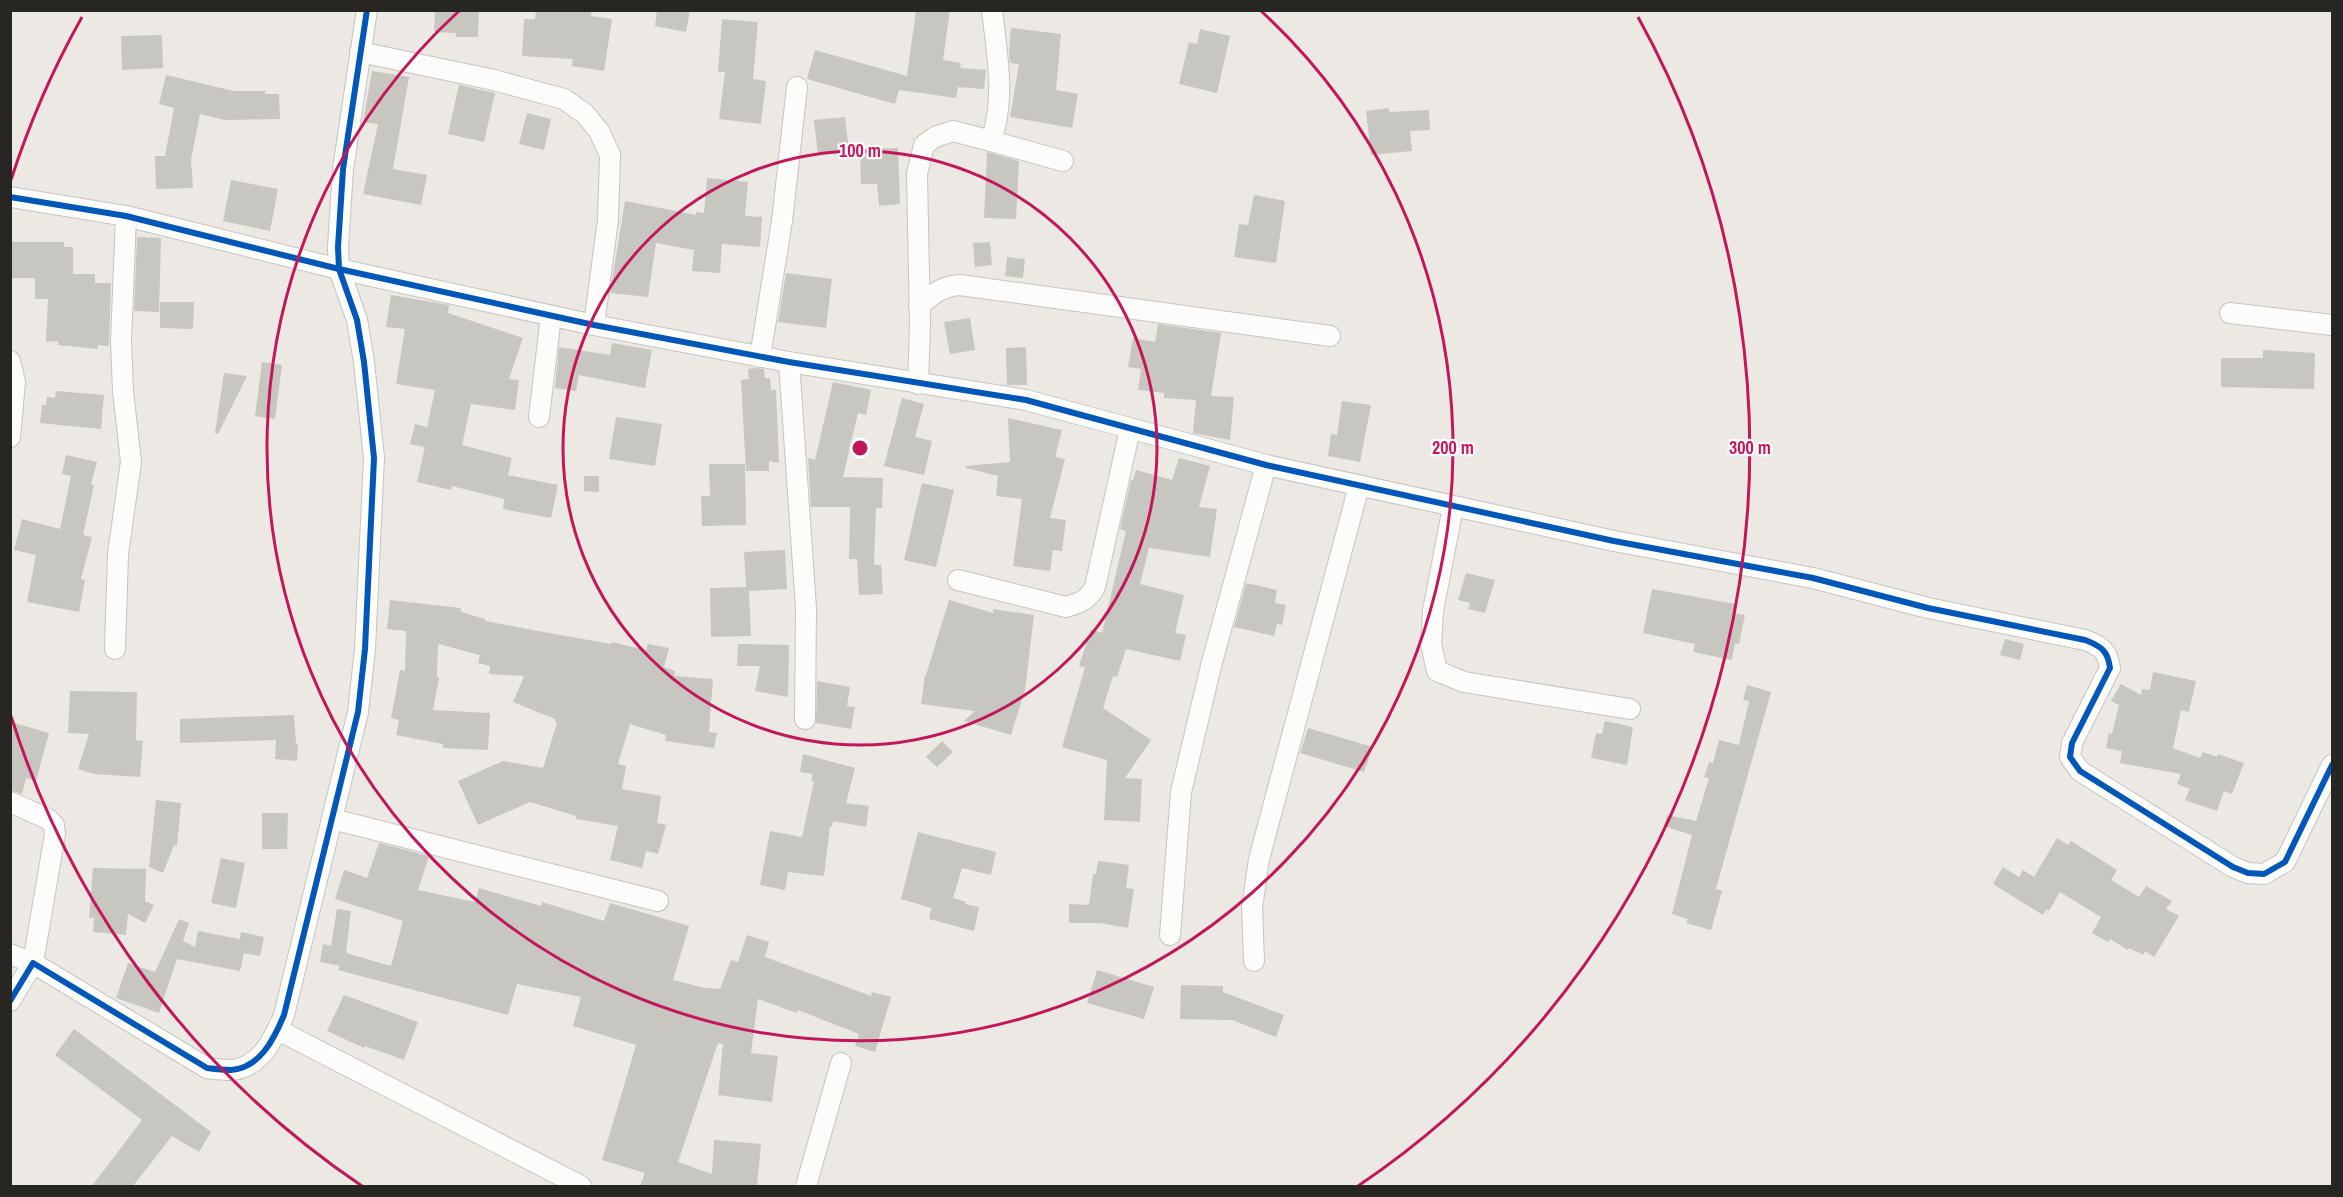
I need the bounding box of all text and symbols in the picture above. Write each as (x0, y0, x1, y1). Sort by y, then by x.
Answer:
text: 100 m (839, 138, 881, 163)
text: 200 m (1432, 435, 1474, 460)
text: 300 m (1729, 435, 1771, 460)
centre of rings (850, 438, 870, 458)

